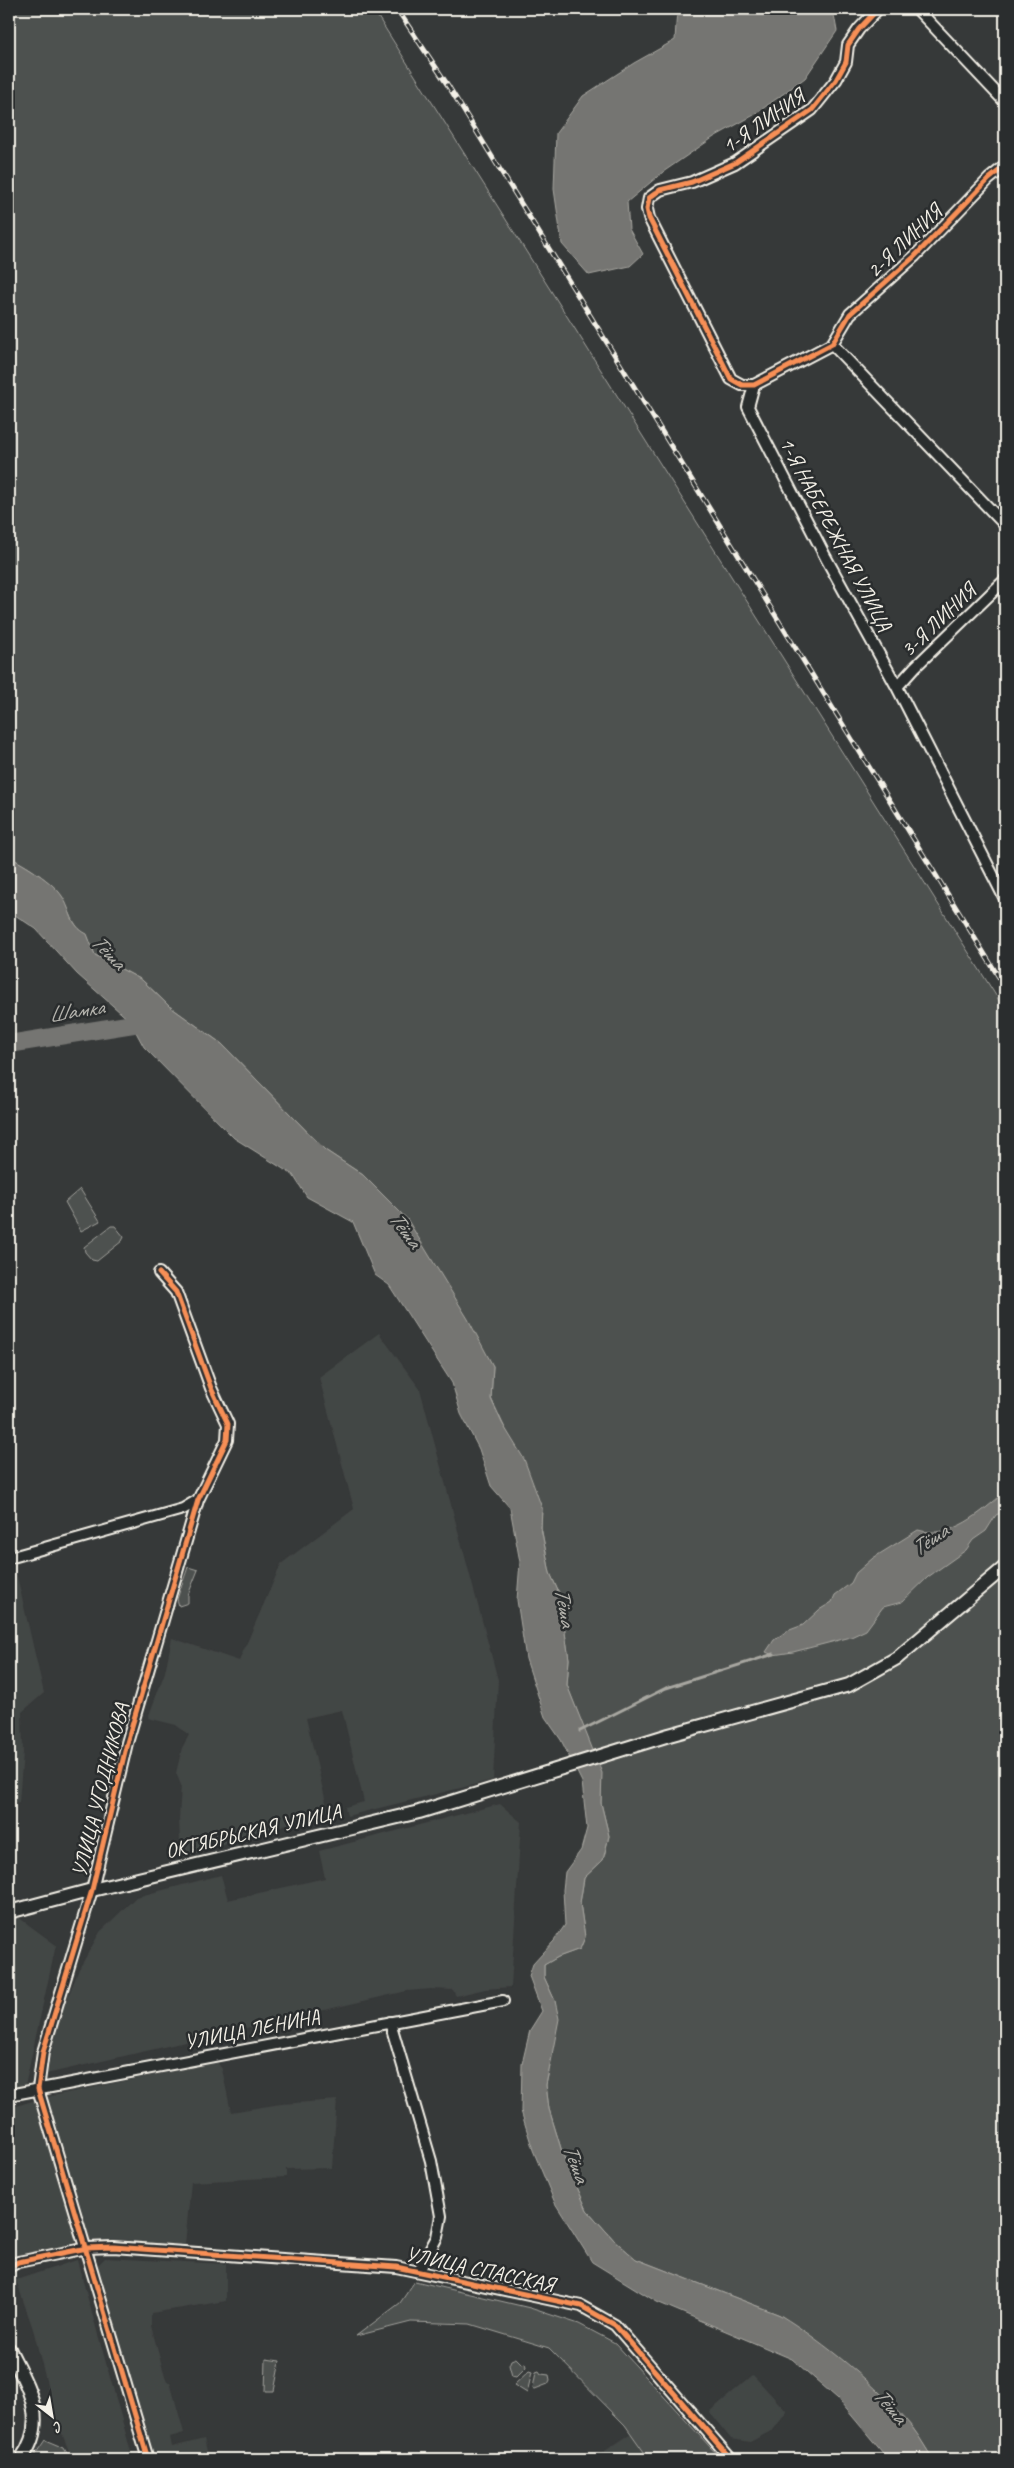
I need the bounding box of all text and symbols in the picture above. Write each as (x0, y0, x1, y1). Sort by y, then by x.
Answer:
street label: 1-Я ЛИНИЯ (717, 81, 812, 159)
street label: 2-Я ЛИНИЯ (861, 196, 949, 283)
street label: 1-Я НАБЕРЕЖНАЯ УЛИЦА (774, 433, 898, 636)
street label: 3-Я ЛИНИЯ (895, 575, 983, 662)
water label: Тёша (85, 928, 134, 977)
water label: Шамка (46, 992, 108, 1029)
water label: Тёша (382, 1206, 429, 1256)
water label: Тёша (906, 1516, 956, 1562)
water label: Тёша (548, 1585, 583, 1631)
street label: УЛИЦА УГОДНИКОВА (66, 1700, 134, 1879)
street label: ОКТЯБРЬСКАЯ УЛИЦА (163, 1798, 345, 1864)
street label: УЛИЦА ЛЕНИНА (182, 2003, 322, 2055)
water label: Тёша (556, 2140, 597, 2189)
street label: УЛИЦА СПАССКАЯ (403, 2241, 560, 2298)
water label: Тёша (867, 2382, 915, 2431)
north arrow (28, 2390, 78, 2440)
text: С (49, 2418, 66, 2437)

